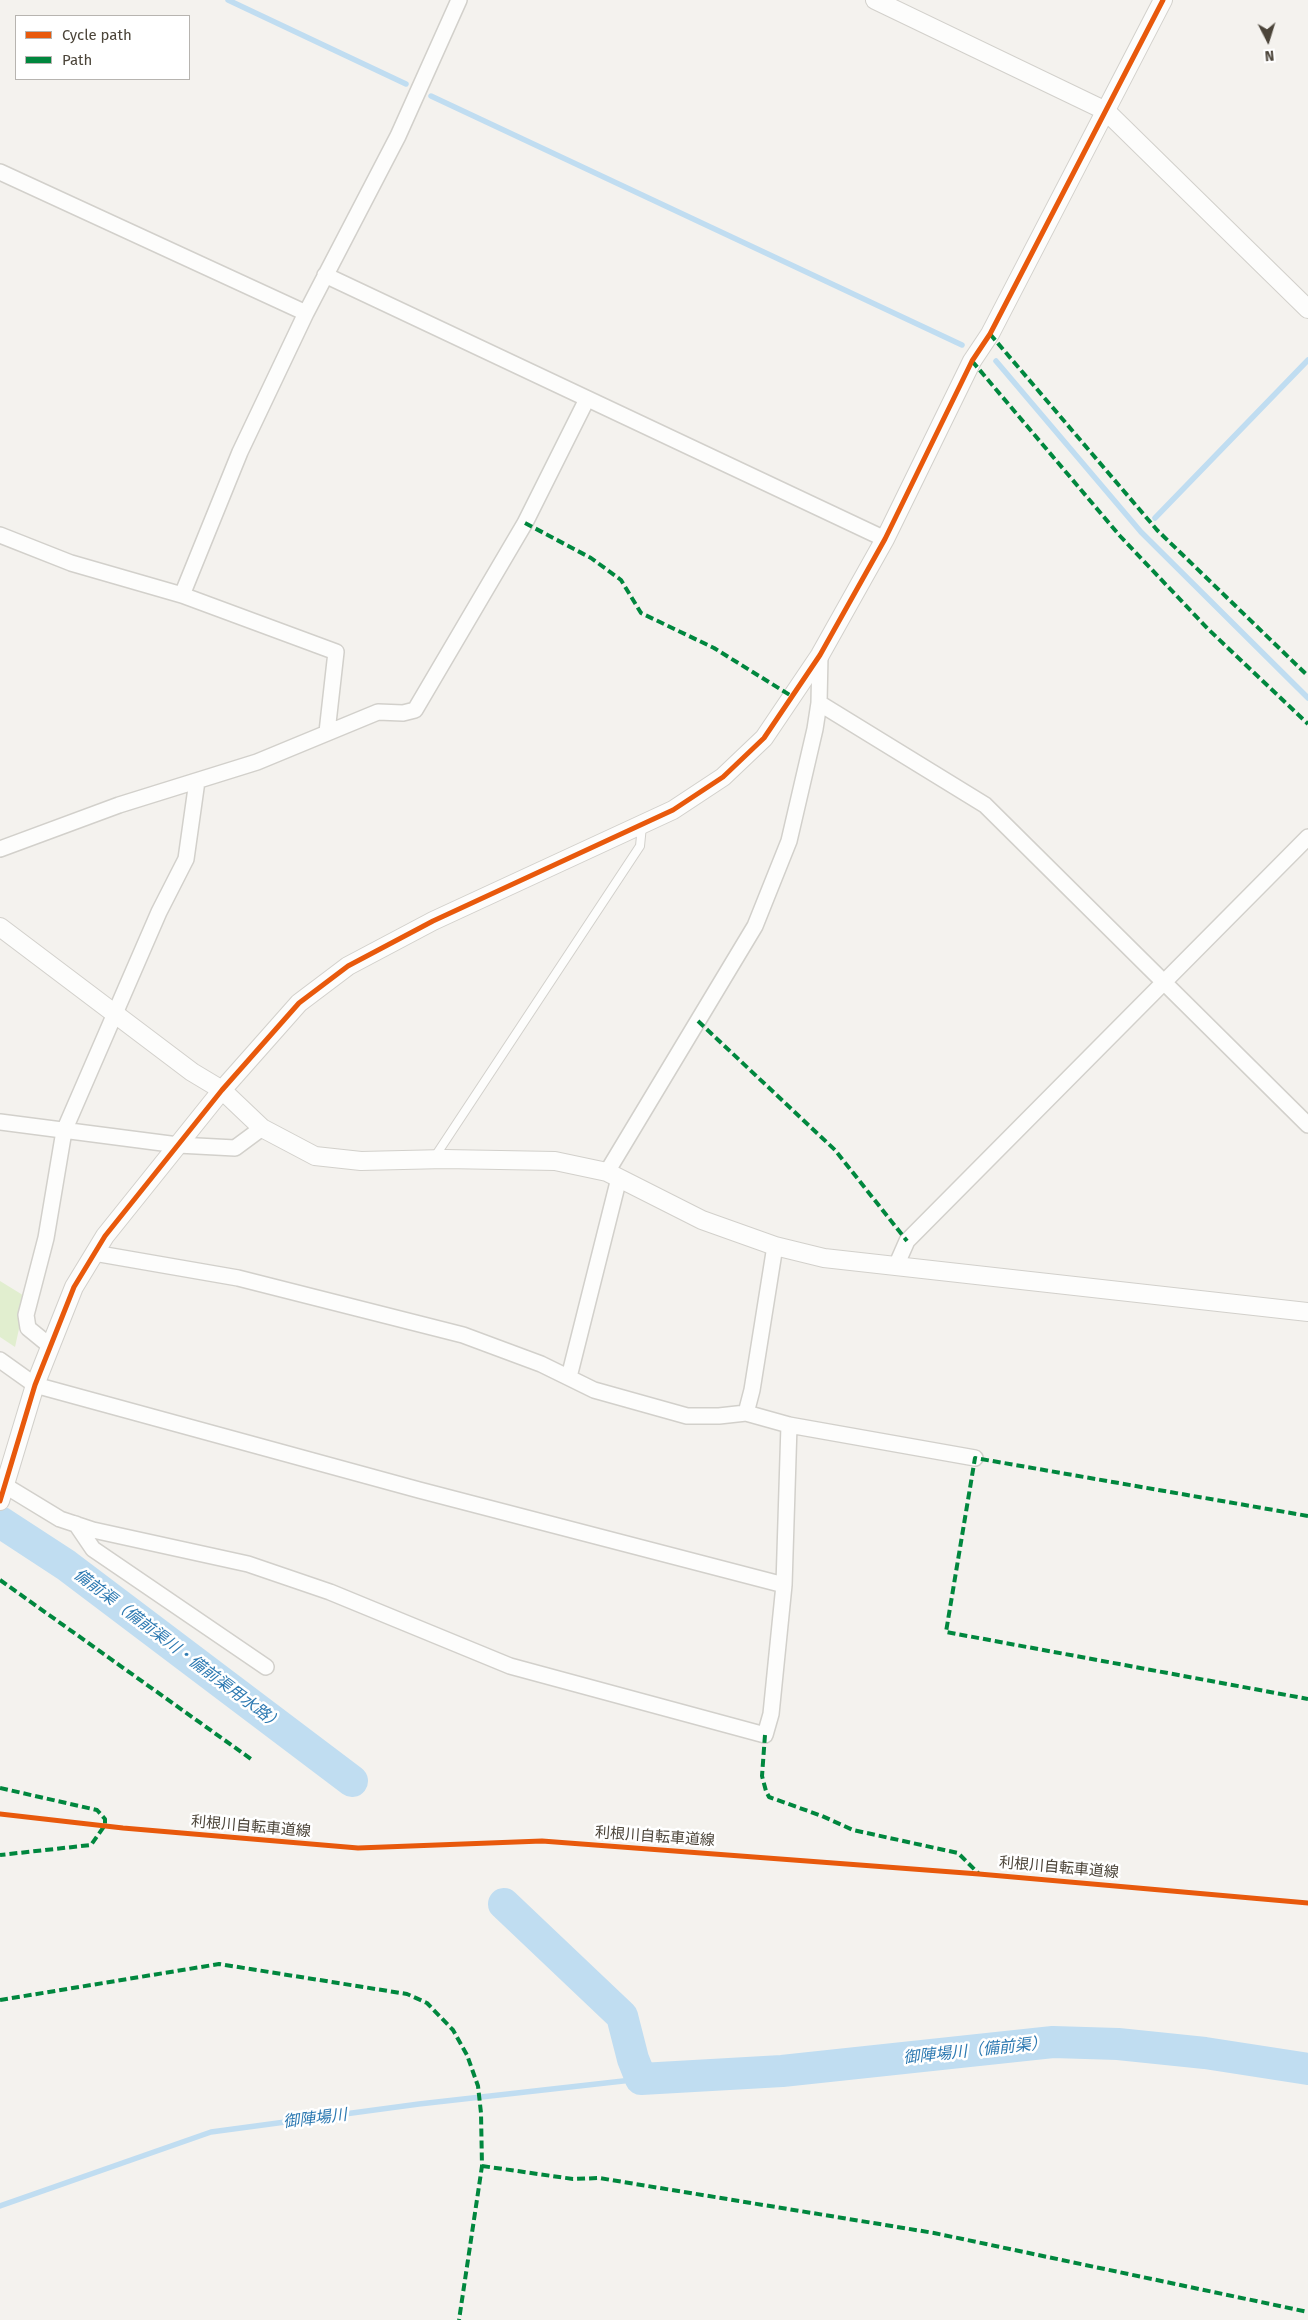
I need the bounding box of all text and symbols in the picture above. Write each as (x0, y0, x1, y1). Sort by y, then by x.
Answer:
legend (15, 15, 190, 80)
north arrow (1243, 15, 1293, 65)
text: Cycle path (62, 26, 132, 44)
text: N (1264, 47, 1275, 64)
text: Path (62, 51, 92, 69)
water label: 備前渠（備前渠川・備前渠用水路） (70, 1565, 286, 1735)
street label: 利根川自転車道線 (190, 1813, 312, 1841)
street label: 利根川自転車道線 (595, 1824, 715, 1850)
street label: 利根川自転車道線 (998, 1854, 1120, 1882)
water label: 御陣場川（備前渠） (902, 2034, 1048, 2068)
water label: 御陣場川 (282, 2106, 348, 2132)

